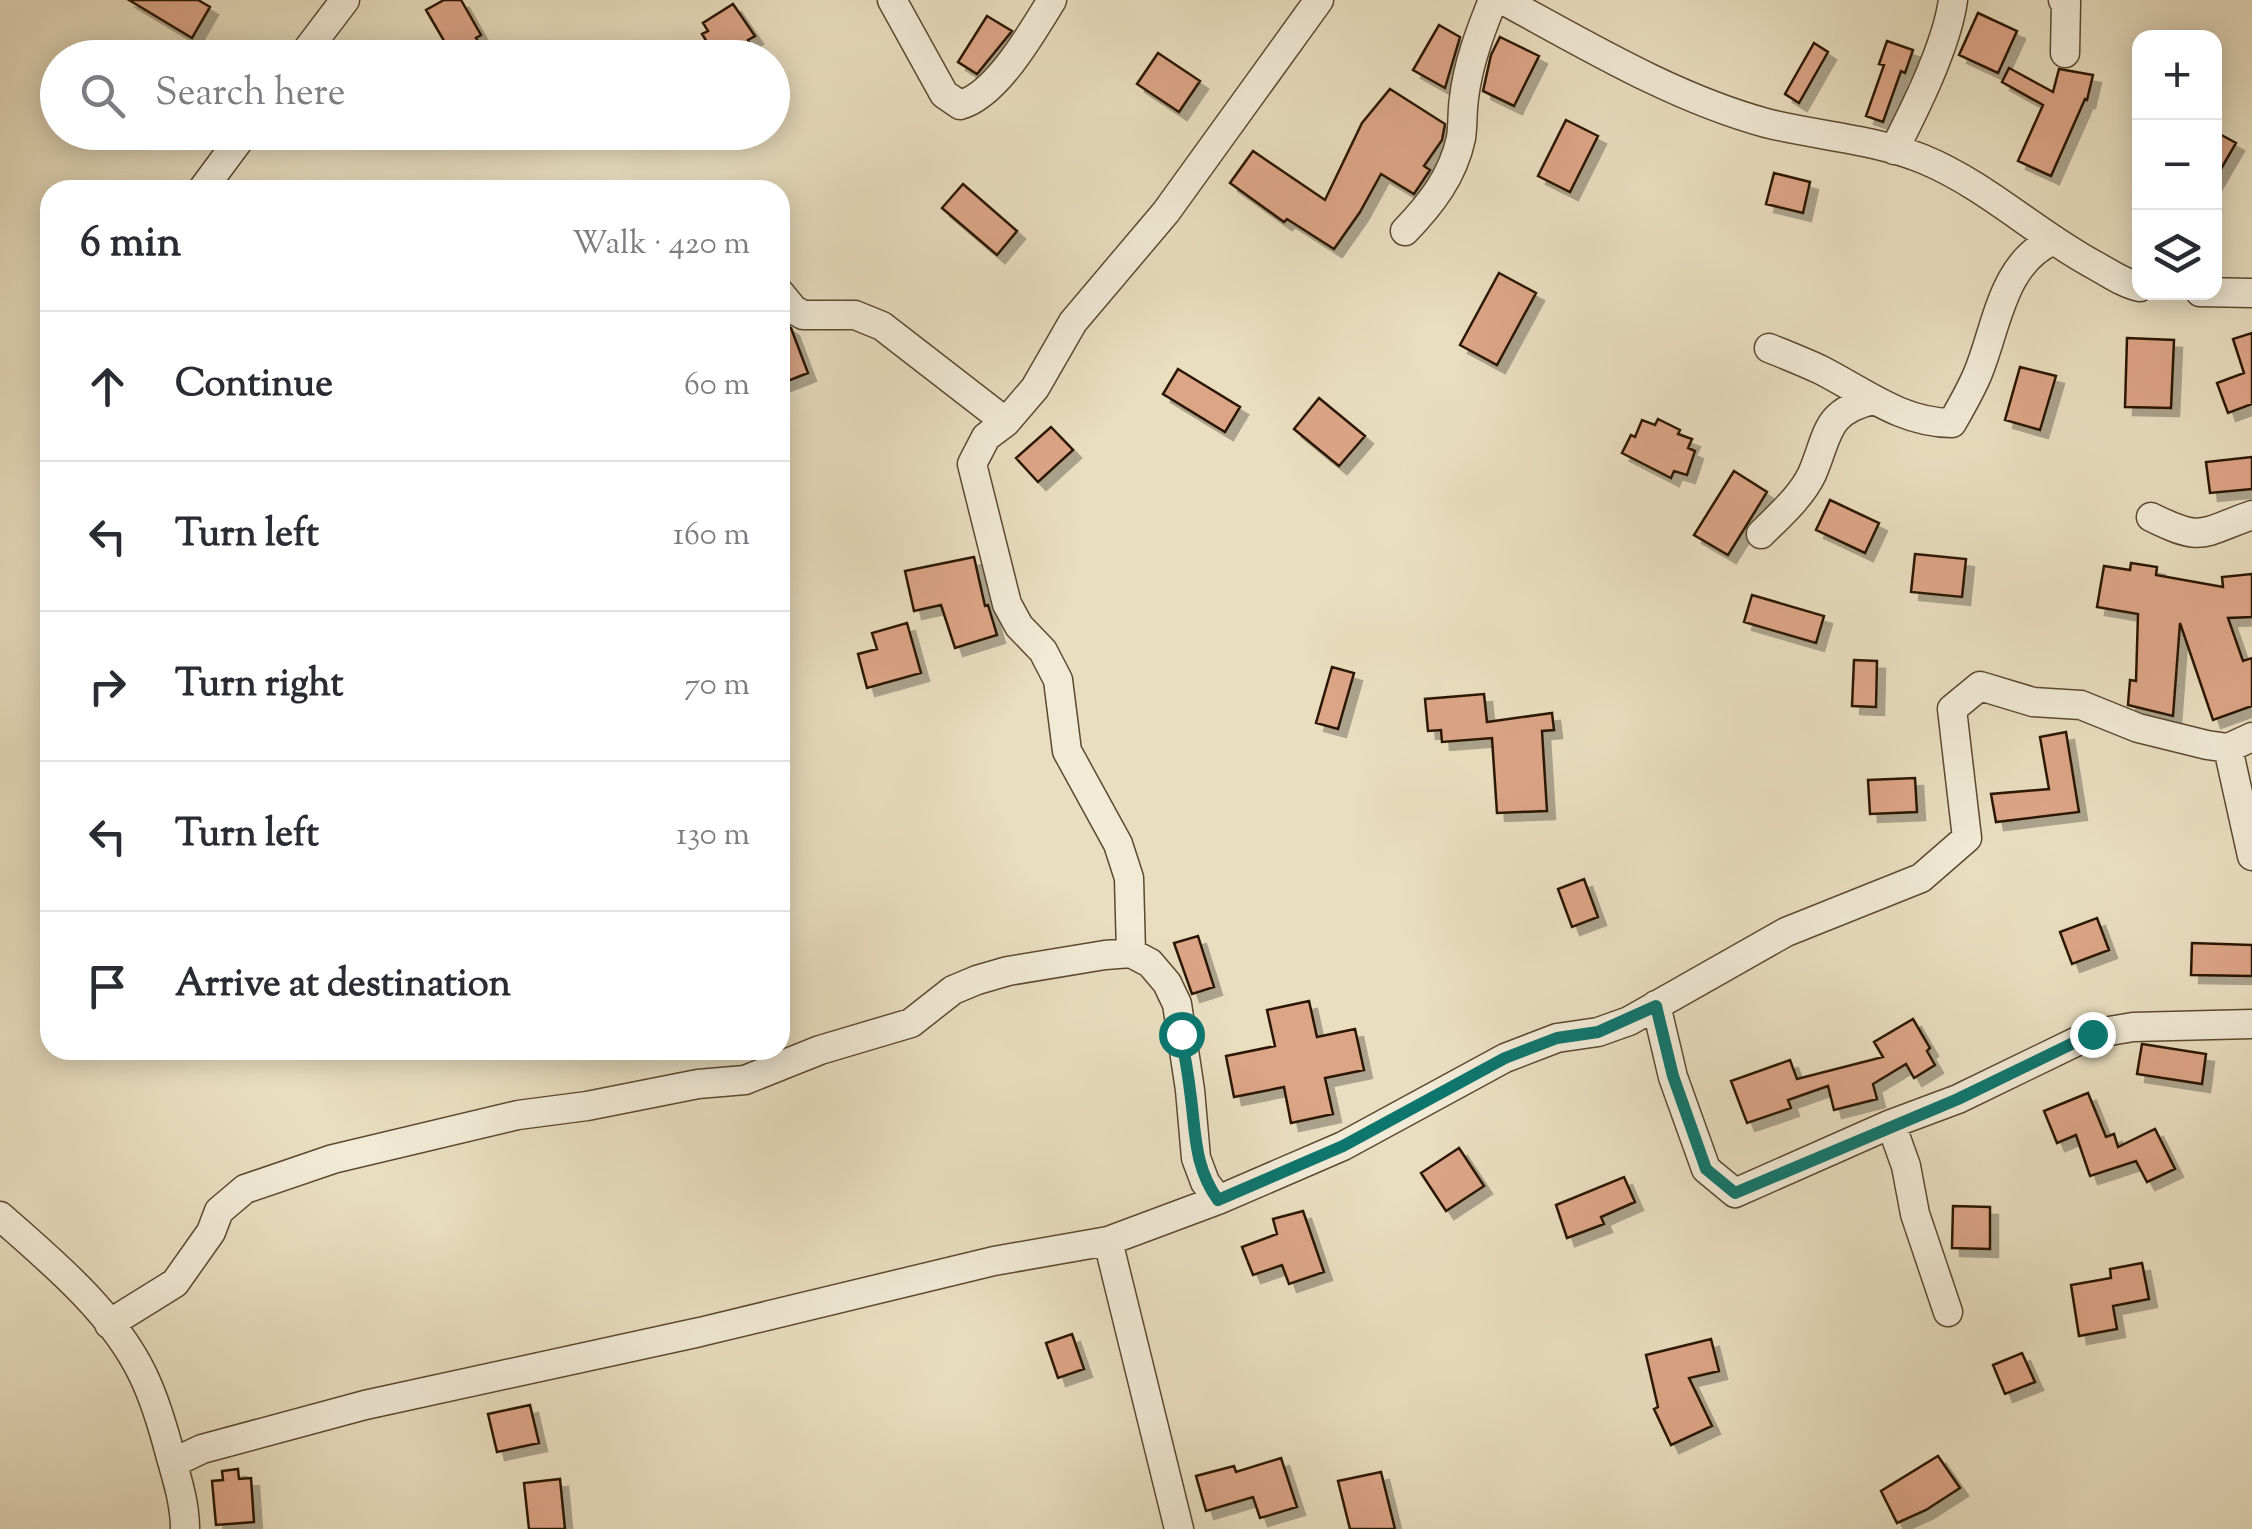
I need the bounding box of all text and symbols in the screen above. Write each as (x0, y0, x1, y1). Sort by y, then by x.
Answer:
map controls (2132, 30, 2222, 300)
button: + (2132, 30, 2222, 120)
search box (40, 40, 790, 150)
icon: search (75, 68, 130, 123)
text: Search here (155, 68, 346, 122)
button: − (2132, 120, 2222, 210)
button: layers (2132, 210, 2222, 300)
text: 6 min (80, 215, 181, 275)
text: Walk · 420 m (572, 222, 750, 268)
icon: ahead (80, 359, 135, 414)
text: Continue (175, 359, 333, 413)
text: 60 m (684, 363, 750, 409)
icon: left (80, 509, 135, 564)
text: Turn left (175, 509, 319, 563)
text: 160 m (673, 513, 750, 559)
icon: right (80, 659, 135, 714)
text: Turn right (175, 659, 343, 713)
text: 70 m (684, 663, 750, 709)
icon: left (80, 809, 135, 864)
text: Turn left (175, 809, 319, 863)
text: 130 m (676, 813, 750, 859)
icon: arrive (80, 959, 135, 1014)
text: Arrive at destination (175, 959, 511, 1013)
route start (1159, 1012, 1205, 1058)
route end (2070, 1012, 2116, 1058)

